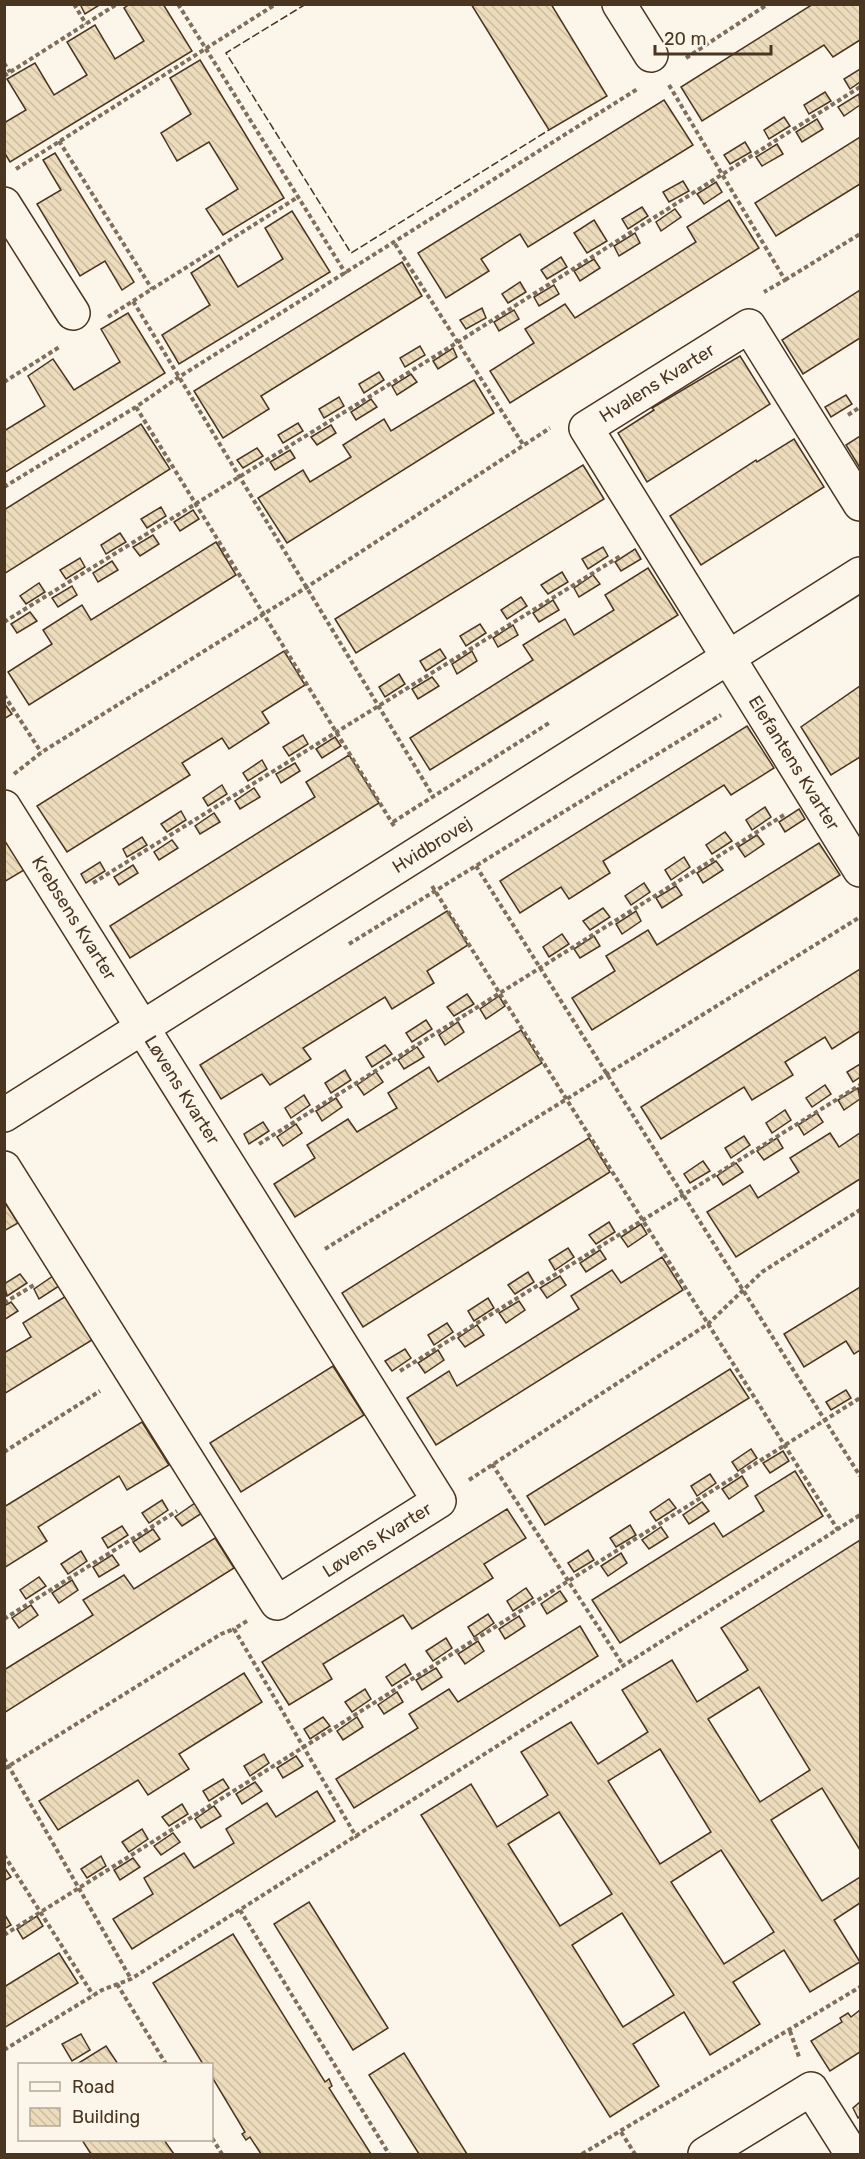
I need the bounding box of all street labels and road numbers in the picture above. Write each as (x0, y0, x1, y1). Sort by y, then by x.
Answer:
street label: Hvalens Kvarter (595, 339, 719, 427)
street label: Elefantens Kvarter (744, 692, 844, 835)
street label: Hvidbrovej (388, 812, 476, 878)
street label: Krebsens Kvarter (27, 852, 121, 984)
street label: Løvens Kvarter (140, 1031, 224, 1149)
street label: Løvens Kvarter (318, 1498, 436, 1582)

